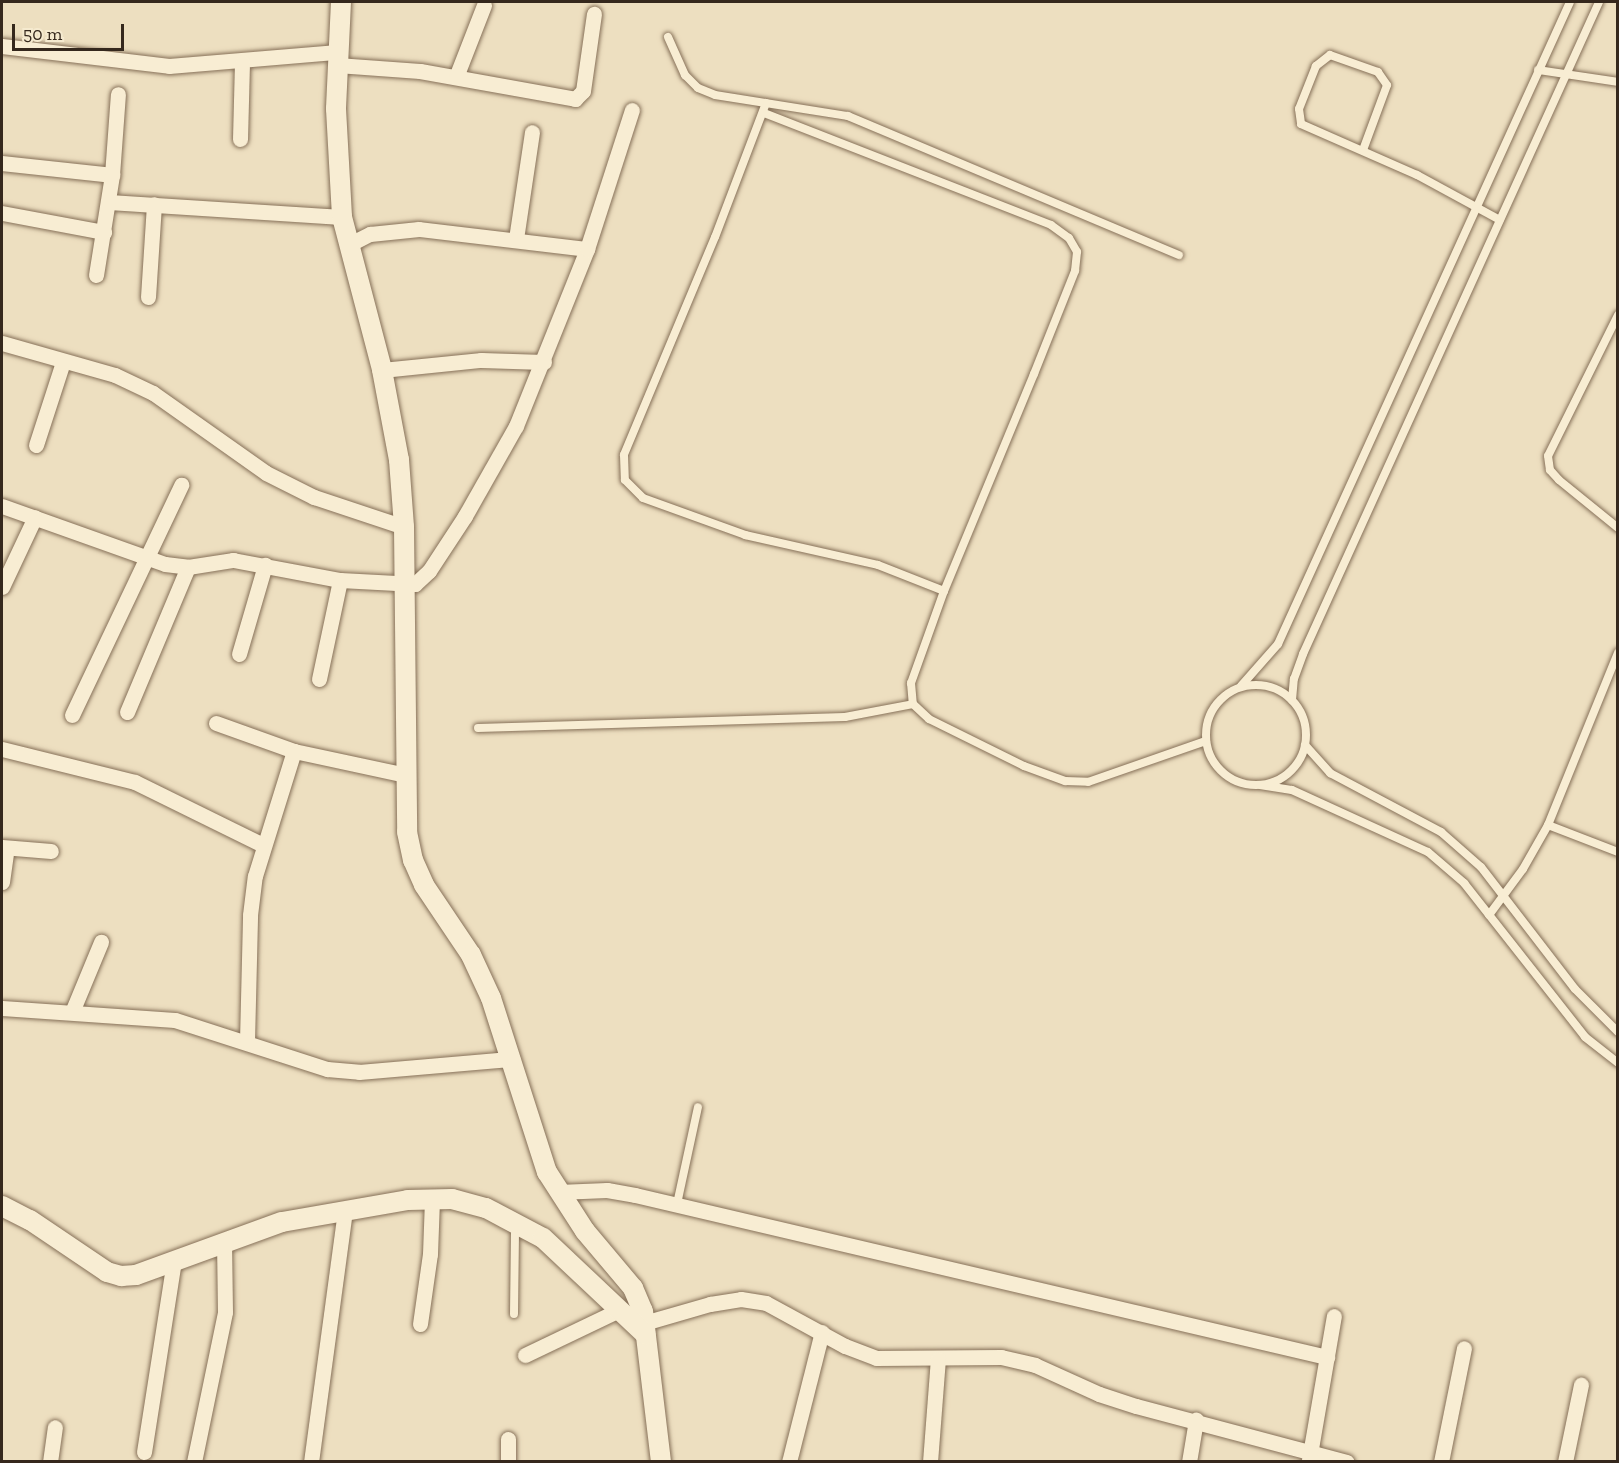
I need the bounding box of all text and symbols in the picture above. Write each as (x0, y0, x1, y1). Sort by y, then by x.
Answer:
scale bar (15, 12, 128, 50)
text: 50 m (23, 23, 62, 45)

